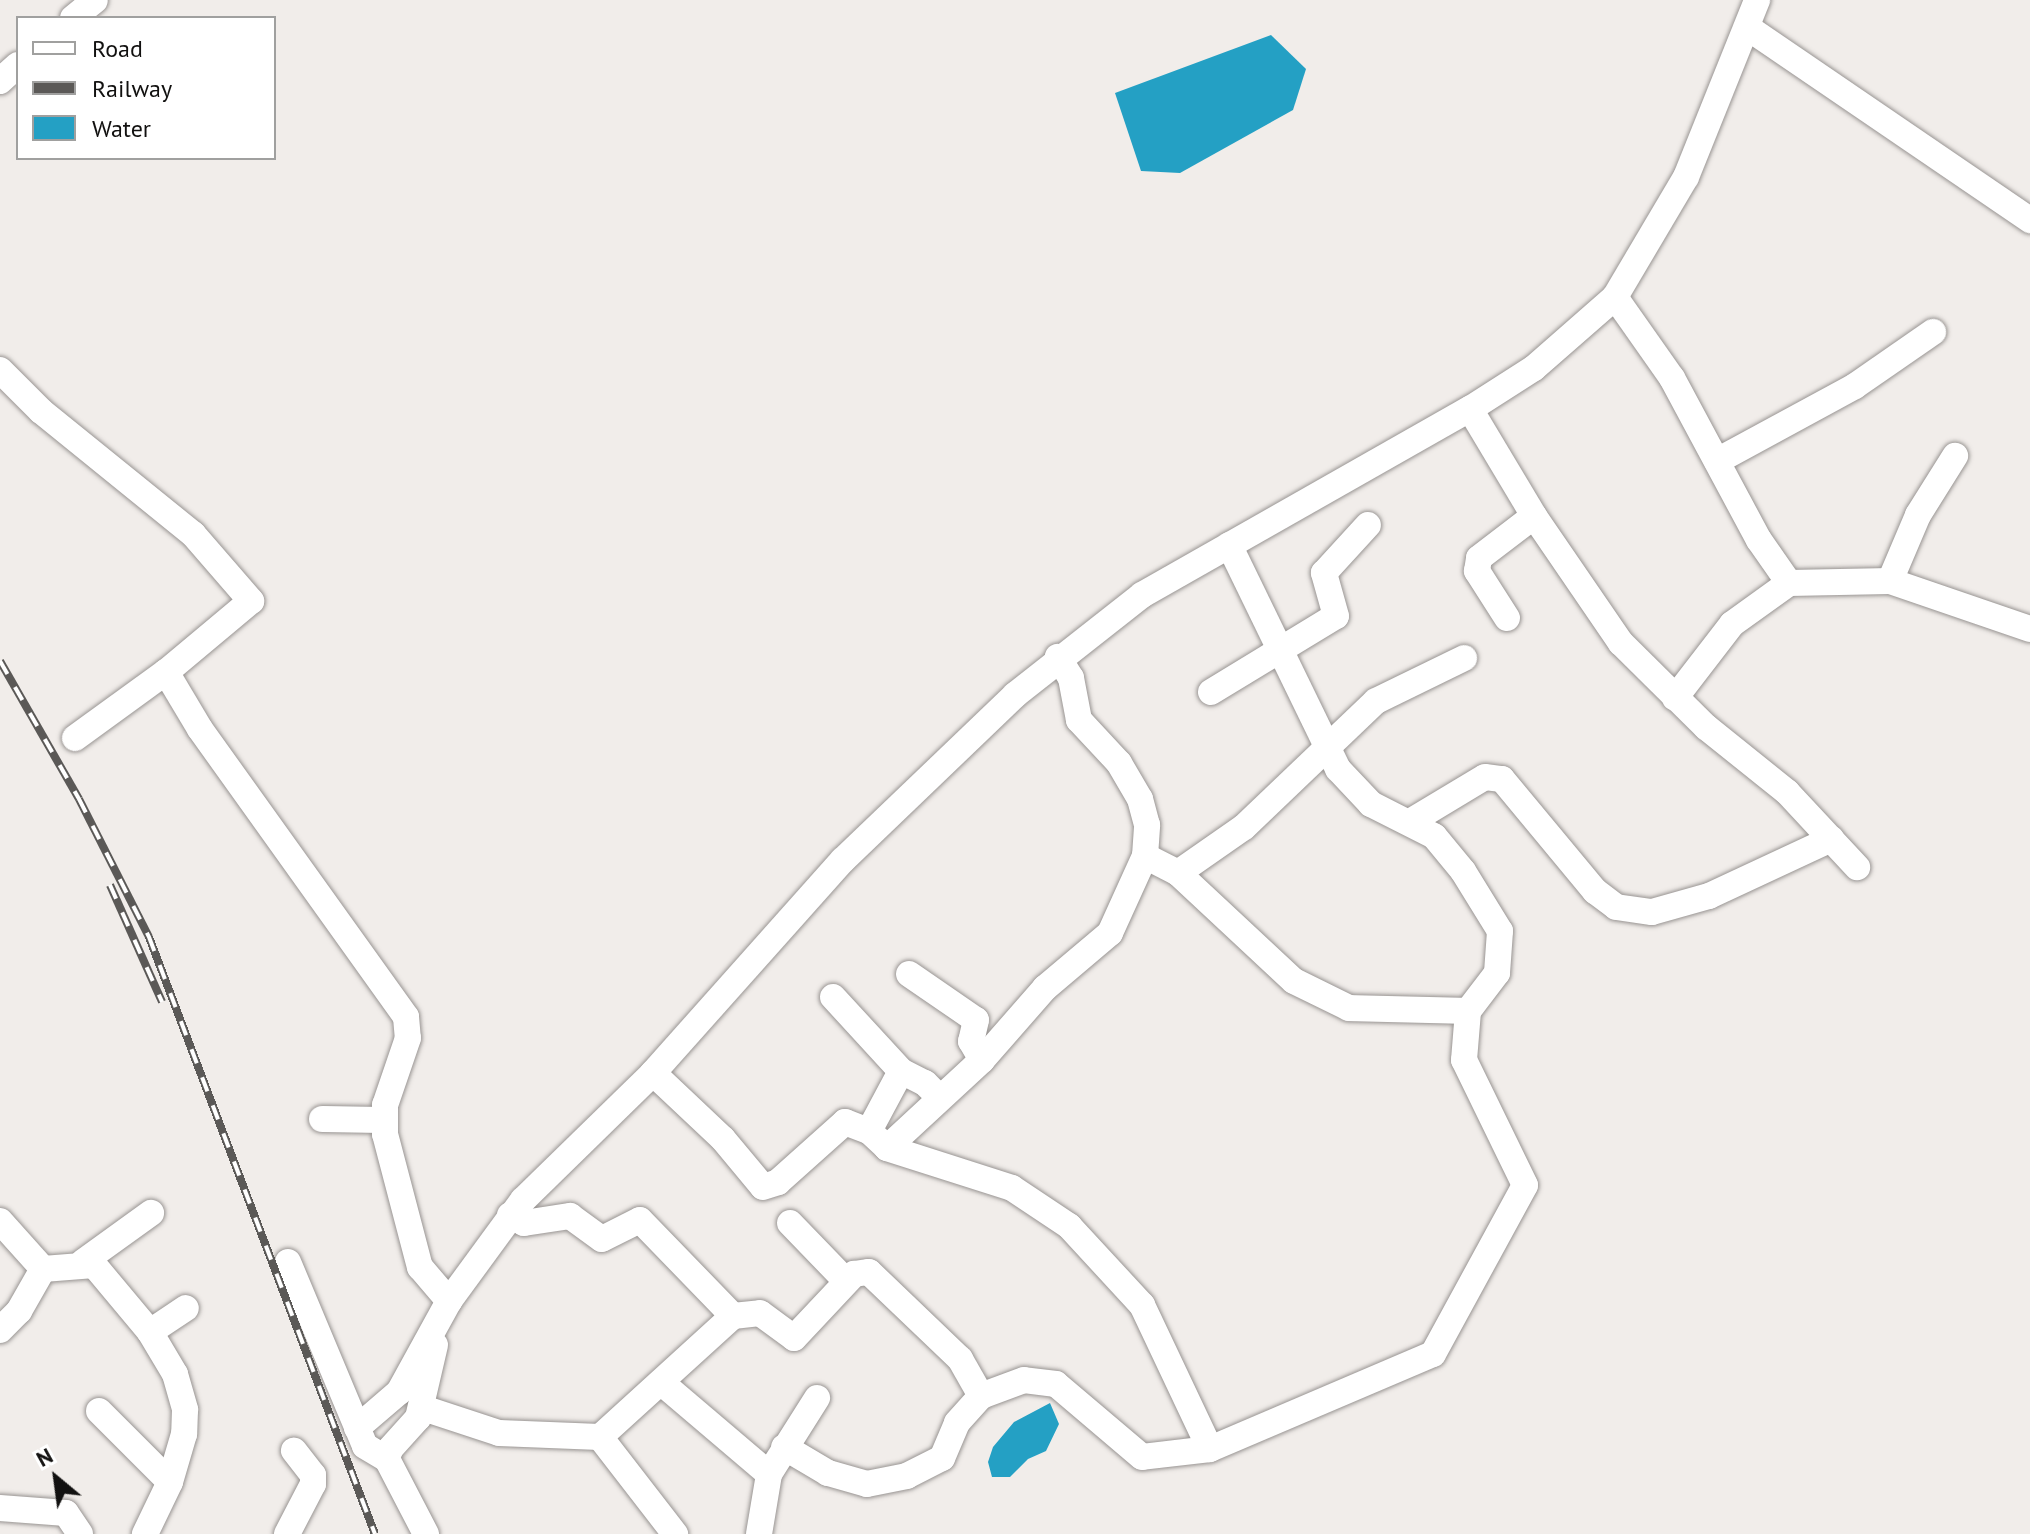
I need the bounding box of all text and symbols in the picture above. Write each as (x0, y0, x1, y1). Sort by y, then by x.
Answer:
legend (16, 16, 276, 160)
text: Road (92, 33, 143, 64)
text: Railway (92, 73, 172, 104)
text: Water (92, 113, 151, 144)
north arrow (16, 1438, 96, 1518)
text: N (31, 1441, 57, 1473)

